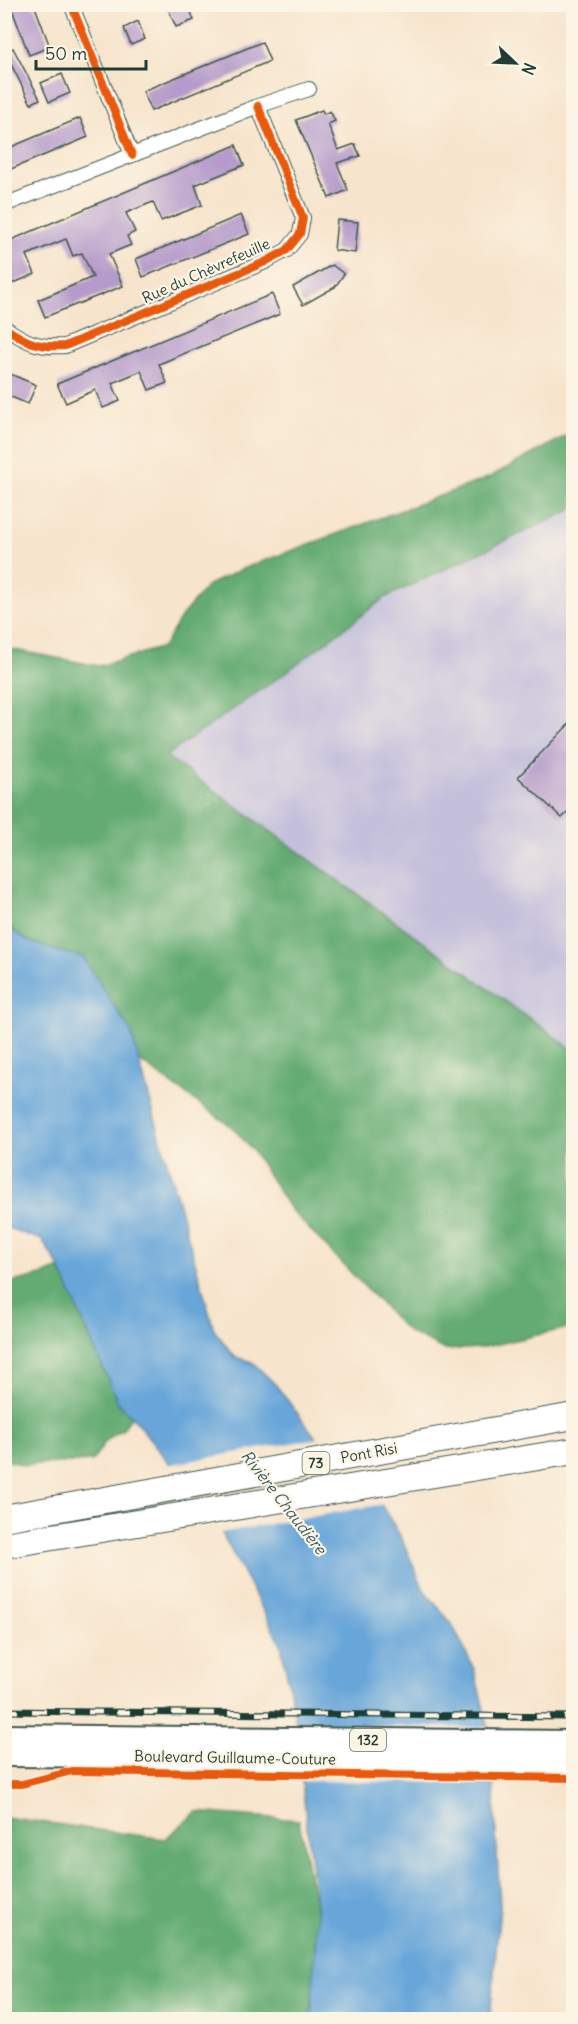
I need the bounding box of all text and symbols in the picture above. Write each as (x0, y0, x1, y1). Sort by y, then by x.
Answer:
scale bar (36, 33, 146, 71)
north arrow (485, 33, 545, 93)
text: 50 m (45, 42, 87, 65)
text: N (517, 60, 540, 78)
street label: Rue du Chèvrefeuille (139, 234, 273, 307)
street label: Pont Risi (339, 1438, 399, 1467)
water label: Rivière Chaudière (237, 1446, 332, 1559)
road number: 73 (302, 1452, 330, 1474)
road number: 132 (350, 1729, 386, 1751)
street label: Boulevard Guillaume-Couture (134, 1746, 336, 1769)

